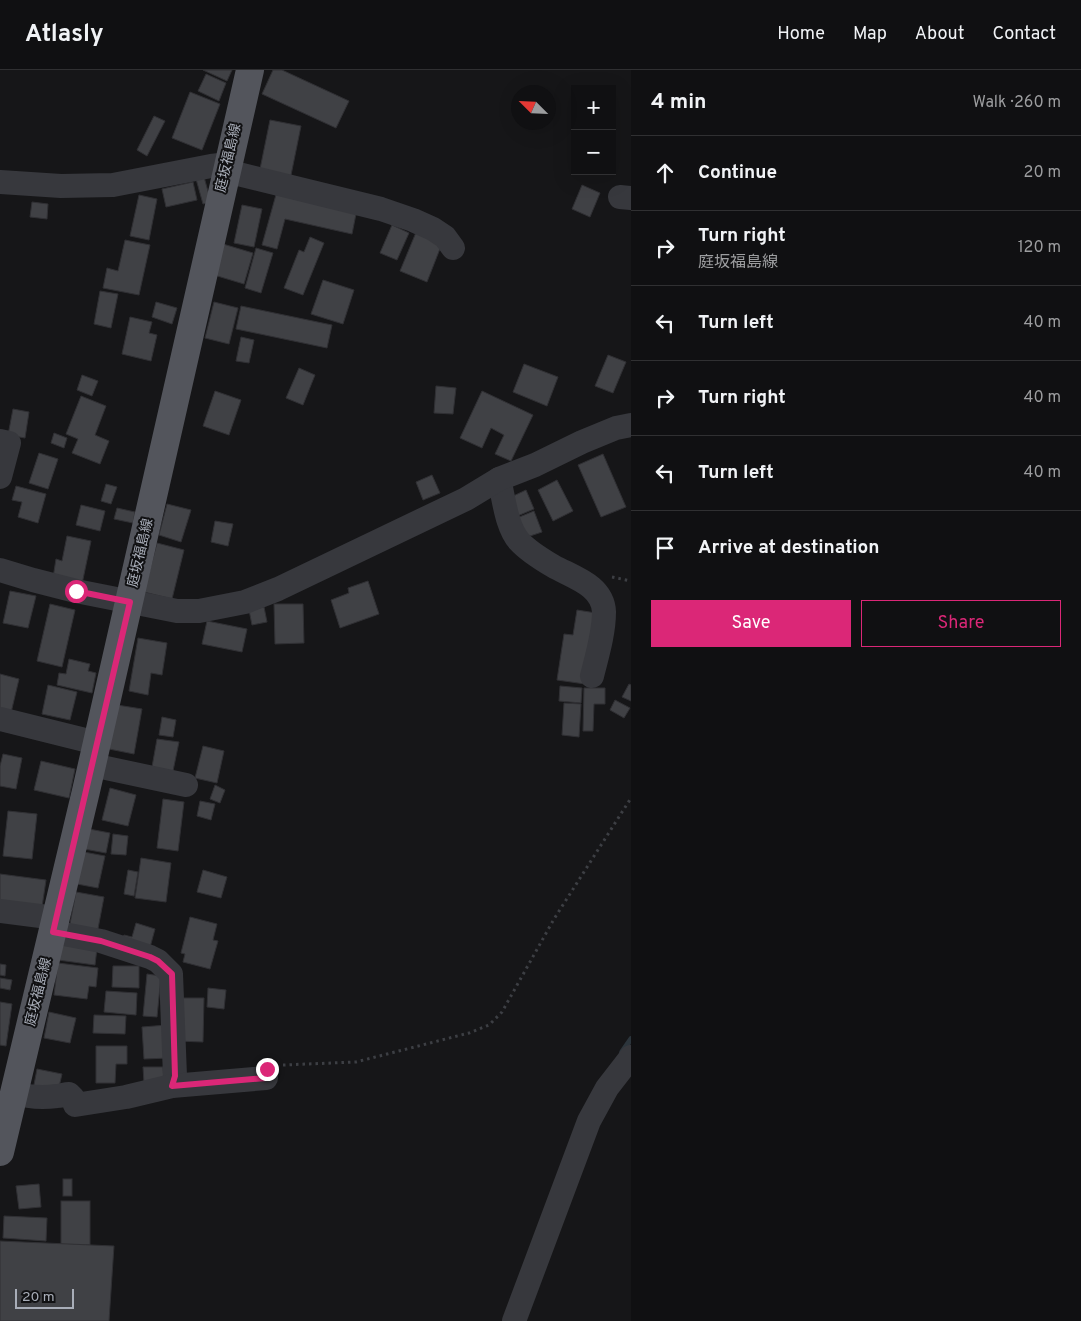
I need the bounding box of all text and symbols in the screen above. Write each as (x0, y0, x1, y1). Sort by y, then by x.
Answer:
text: Atlasly (25, 20, 104, 50)
text: Home (777, 23, 825, 46)
text: Map (853, 23, 887, 46)
text: About (915, 23, 964, 46)
text: Contact (992, 23, 1056, 46)
north arrow (511, 85, 556, 130)
map controls (571, 85, 616, 175)
button: + (571, 85, 616, 130)
text: 4 min (651, 89, 707, 116)
text: Walk · 260 m (972, 93, 1061, 113)
street label: 庭坂福島線 (213, 122, 245, 194)
button: − (571, 130, 616, 175)
icon: ahead (651, 159, 679, 187)
text: Continue (698, 161, 777, 185)
text: 20 m (1024, 163, 1061, 183)
text: Turn right (698, 224, 786, 248)
icon: right (651, 234, 679, 262)
text: 120 m (1018, 238, 1061, 258)
text: 庭坂福島線 (698, 253, 778, 273)
icon: left (651, 309, 679, 337)
text: Turn left (698, 311, 774, 335)
text: 40 m (1023, 313, 1061, 333)
icon: right (651, 384, 679, 412)
text: Turn right (698, 386, 786, 410)
text: 40 m (1023, 388, 1061, 408)
icon: left (651, 459, 679, 487)
text: Turn left (698, 461, 774, 485)
text: 40 m (1023, 463, 1061, 483)
street label: 庭坂福島線 (125, 517, 157, 589)
icon: arrive (651, 534, 679, 562)
text: Arrive at destination (698, 536, 879, 560)
route start (65, 580, 88, 603)
button: Save (651, 600, 851, 647)
button: Share (861, 600, 1061, 647)
street label: 庭坂福島線 (22, 956, 56, 1028)
route end (256, 1058, 279, 1081)
scale bar (15, 1286, 74, 1309)
text: 20 m (22, 1289, 55, 1306)

